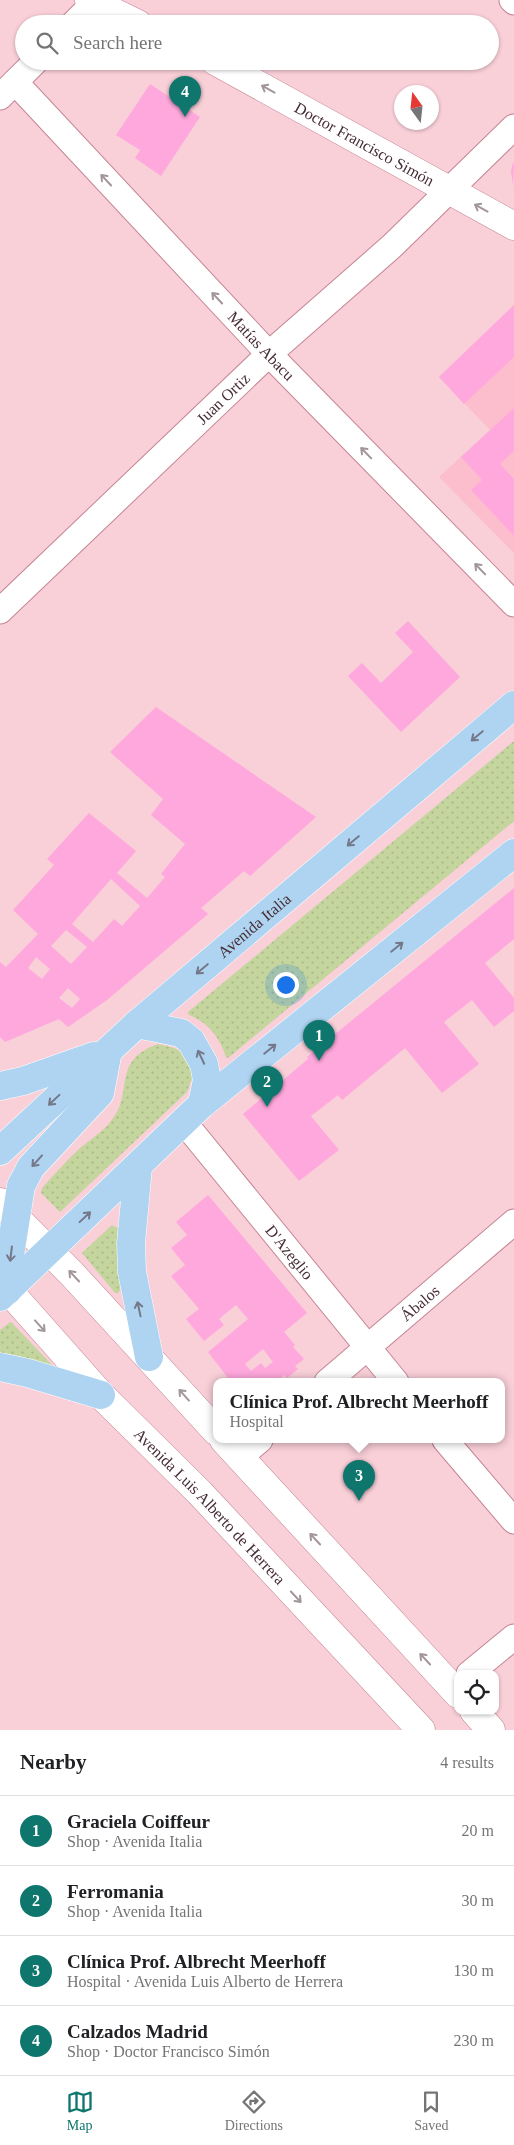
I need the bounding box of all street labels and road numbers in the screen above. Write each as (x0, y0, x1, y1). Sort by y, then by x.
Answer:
street label: Doctor Francisco Simón (292, 98, 437, 189)
street label: Matías Abacu (225, 308, 298, 384)
street label: Juan Ortiz (193, 369, 253, 427)
street label: Avenida Italia (214, 890, 294, 961)
street label: D'Azeglio (263, 1221, 317, 1283)
street label: Ábalos (396, 1281, 442, 1324)
street label: Avenida Luis Alberto de Herrera (131, 1425, 289, 1587)

